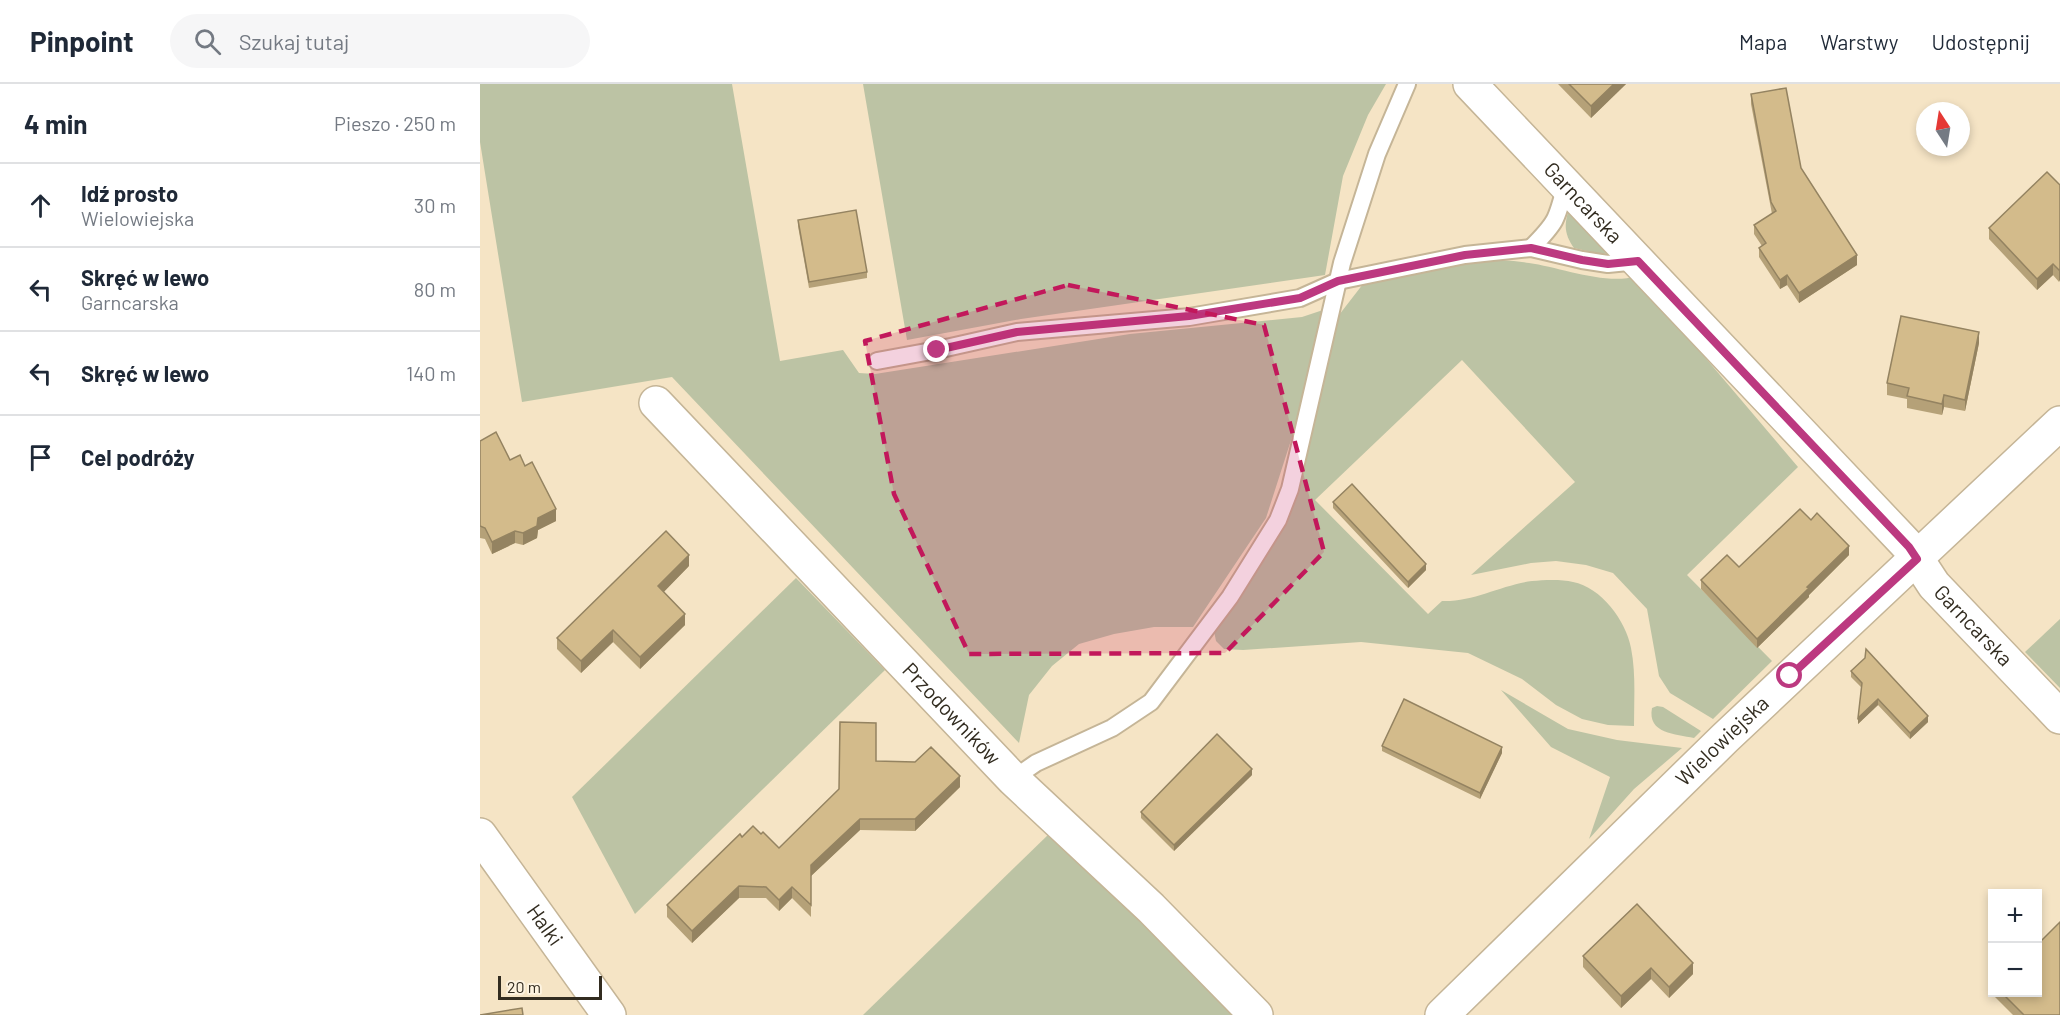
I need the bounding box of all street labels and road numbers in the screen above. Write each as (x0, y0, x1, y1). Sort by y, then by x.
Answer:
street label: Garncarska (1540, 156, 1628, 248)
street label: Garncarska (1930, 579, 2019, 671)
street label: Przodowników (898, 657, 1007, 769)
street label: Wielowiejska (1670, 690, 1773, 790)
street label: Halki (523, 899, 569, 950)

